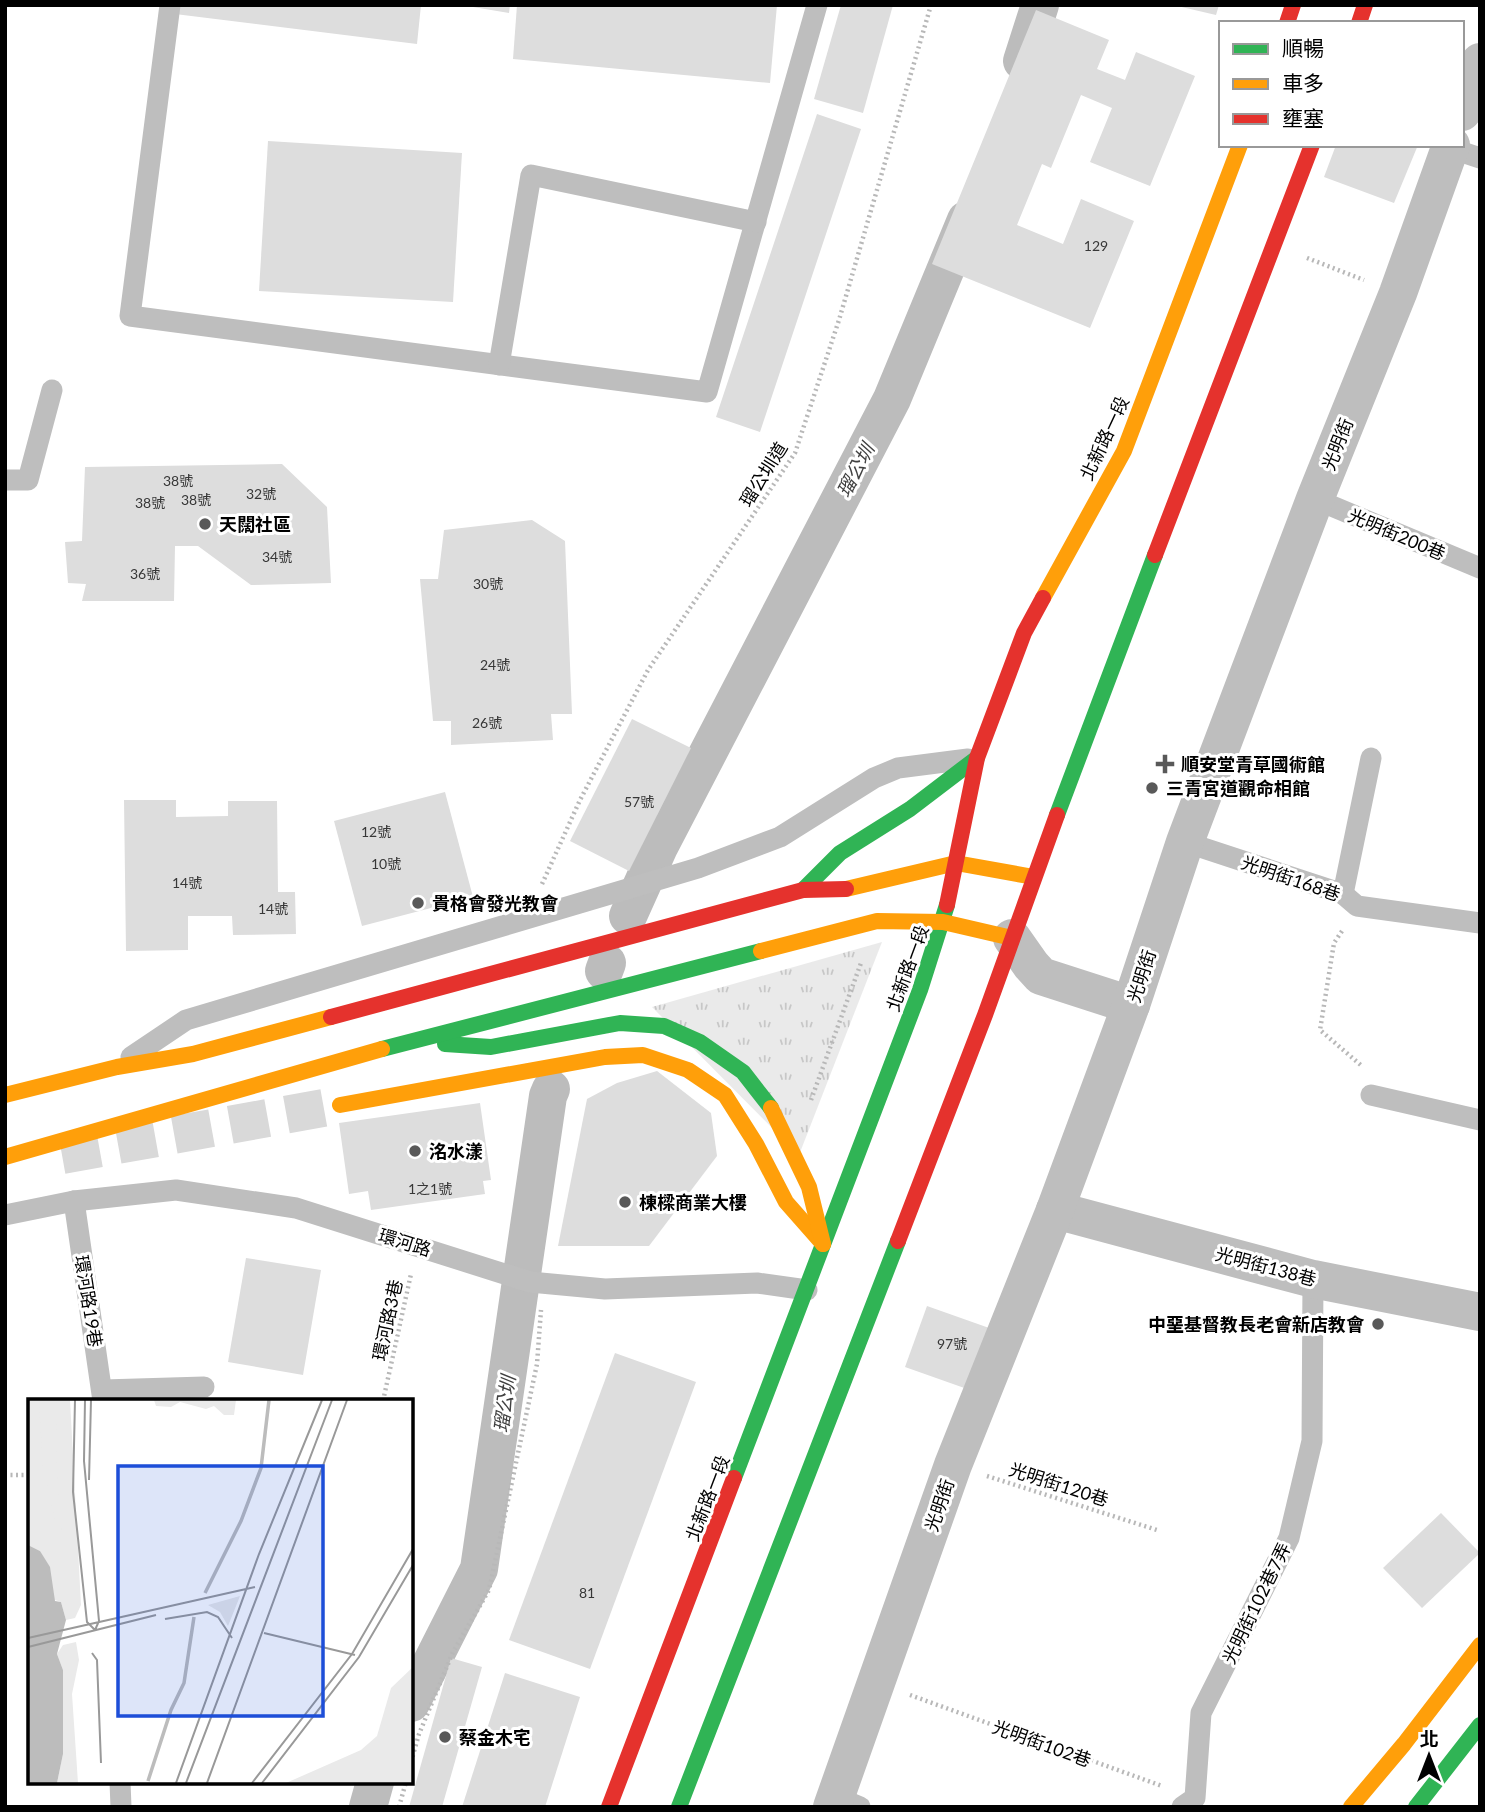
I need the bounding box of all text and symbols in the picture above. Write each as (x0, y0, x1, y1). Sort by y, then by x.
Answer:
legend (1219, 21, 1464, 147)
text: 順暢 (1282, 35, 1324, 60)
text: 車多 (1282, 70, 1324, 95)
text: 壅塞 (1282, 105, 1324, 130)
house number: 129 (1084, 237, 1108, 254)
street label: 北新路一段 (1075, 393, 1133, 483)
street label: 光明街 (1317, 415, 1357, 473)
water label: 瑠公圳 (831, 437, 880, 501)
street label: 瑠公圳道 (735, 438, 791, 510)
house number: 38號 (163, 472, 193, 489)
house number: 32號 (246, 485, 276, 502)
house number: 38號 (181, 491, 211, 508)
house number: 38號 (135, 494, 165, 511)
street label: 光明街200巷 (1345, 504, 1449, 564)
place label: 天闊社區 (219, 513, 291, 535)
marker: 天闊社區 (197, 516, 213, 532)
house number: 34號 (262, 548, 292, 565)
house number: 36號 (130, 565, 160, 582)
house number: 30號 (473, 575, 503, 592)
house number: 24號 (480, 656, 510, 673)
house number: 26號 (472, 714, 502, 731)
place label: 順安堂青草國術館 (1181, 753, 1325, 775)
marker: 順安堂青草國術館 (1155, 754, 1175, 774)
place label: 三青宮道觀命相館 (1166, 777, 1310, 799)
marker: 三青宮道觀命相館 (1144, 780, 1160, 796)
house number: 57號 (624, 793, 654, 810)
house number: 12號 (361, 823, 391, 840)
street label: 光明街168巷 (1239, 851, 1343, 905)
house number: 10號 (371, 855, 401, 872)
house number: 14號 (172, 874, 202, 891)
place label: 貴格會發光教會 (432, 892, 559, 914)
marker: 貴格會發光教會 (410, 895, 426, 911)
house number: 14號 (258, 900, 288, 917)
street label: 北新路一段 (881, 922, 933, 1014)
street label: 光明街 (1122, 947, 1160, 1005)
place label: 洺水漾 (429, 1140, 483, 1162)
marker: 洺水漾 (407, 1143, 423, 1159)
house number: 1之1號 (408, 1180, 452, 1197)
place label: 棟樑商業大樓 (639, 1191, 747, 1213)
marker: 棟樑商業大樓 (617, 1194, 633, 1210)
street label: 環河路 (376, 1224, 434, 1260)
street label: 光明街138巷 (1213, 1242, 1319, 1290)
street label: 環河路19巷 (71, 1253, 107, 1349)
street label: 環河路3巷 (368, 1277, 406, 1363)
place label: 中堊基督教長老會新店教會 (1148, 1313, 1365, 1335)
marker: 中堊基督教長老會新店教會 (1370, 1316, 1386, 1332)
house number: 97號 (937, 1335, 967, 1352)
water label: 瑠公圳 (489, 1371, 520, 1434)
inset map (28, 1399, 413, 1784)
street label: 北新路一段 (681, 1452, 733, 1544)
street label: 光明街120巷 (1006, 1458, 1112, 1510)
street label: 光明街 (920, 1476, 958, 1534)
street label: 光明街102巷7弄 (1217, 1539, 1295, 1667)
house number: 81 (579, 1584, 595, 1601)
street label: 光明街102巷 (990, 1715, 1094, 1771)
north arrow (1394, 1721, 1464, 1791)
place label: 蔡金木宅 (459, 1726, 531, 1748)
text: 北 (1419, 1727, 1439, 1750)
marker: 蔡金木宅 (437, 1729, 453, 1745)

